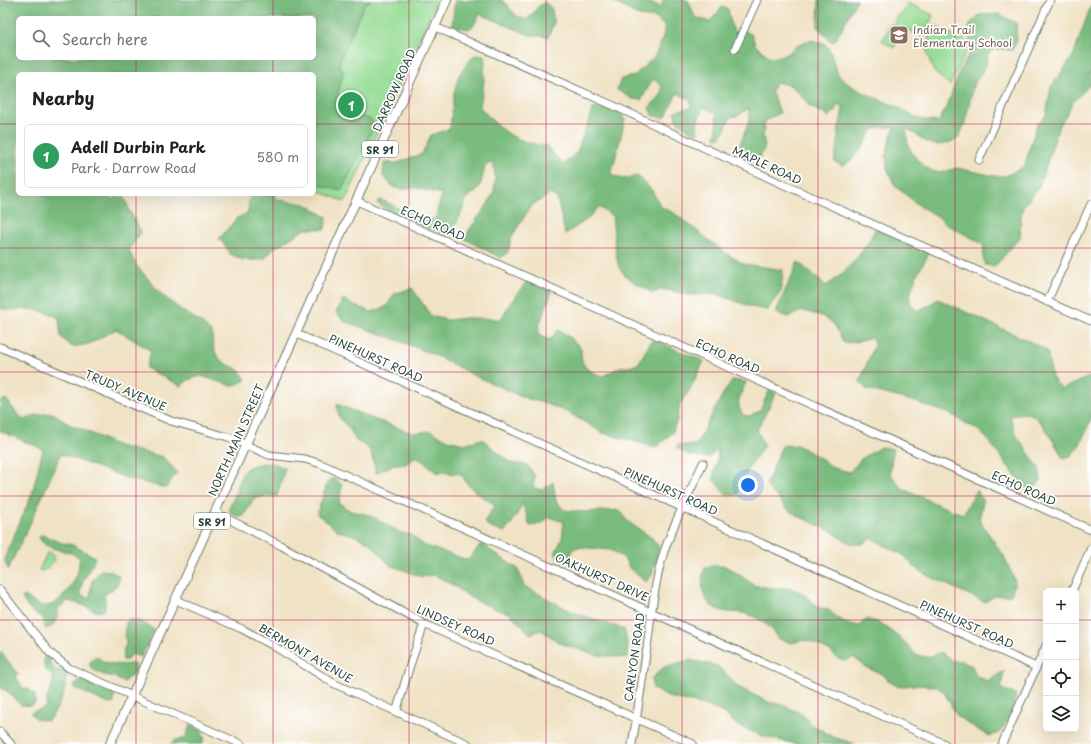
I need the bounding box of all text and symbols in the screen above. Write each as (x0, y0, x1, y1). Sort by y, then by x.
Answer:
search box (16, 16, 316, 60)
place label: Indian Trail Elementary School (913, 21, 1012, 51)
school or university icon: Indian Trail Elementary School (888, 24, 910, 46)
icon: search (30, 27, 52, 49)
text: Search here (62, 27, 148, 50)
street label: DARROW ROAD (368, 46, 420, 134)
text: Nearby (32, 85, 94, 111)
pin: 1 (338, 90, 364, 120)
text: Adell Durbin Park (71, 135, 206, 158)
road number: SR 91 (362, 141, 398, 157)
street label: MAPLE ROAD (730, 141, 804, 189)
text: 1 (43, 147, 49, 166)
text: 580 m (257, 147, 299, 166)
text: Park · Darrow Road (71, 158, 196, 177)
street label: ECHO ROAD (398, 201, 468, 245)
street label: PINEHURST ROAD (326, 330, 426, 386)
street label: ECHO ROAD (693, 334, 763, 378)
street label: TRUDY AVENUE (82, 365, 170, 415)
street label: NORTH MAIN STREET (204, 381, 268, 499)
street label: PINEHURST ROAD (621, 463, 721, 519)
street label: ECHO ROAD (989, 466, 1059, 510)
your location (738, 475, 758, 495)
road number: SR 91 (194, 513, 230, 529)
street label: OAKHURST DRIVE (552, 549, 652, 605)
map controls (1043, 588, 1079, 732)
button: + (1043, 588, 1079, 624)
street label: PINEHURST ROAD (917, 596, 1017, 652)
street label: LINDSEY ROAD (414, 600, 498, 650)
street label: CARLYON ROAD (619, 611, 649, 703)
street label: BERMONT AVENUE (256, 619, 356, 687)
button: − (1043, 624, 1079, 660)
button: locate (1043, 660, 1079, 696)
button: layers (1043, 696, 1079, 732)

